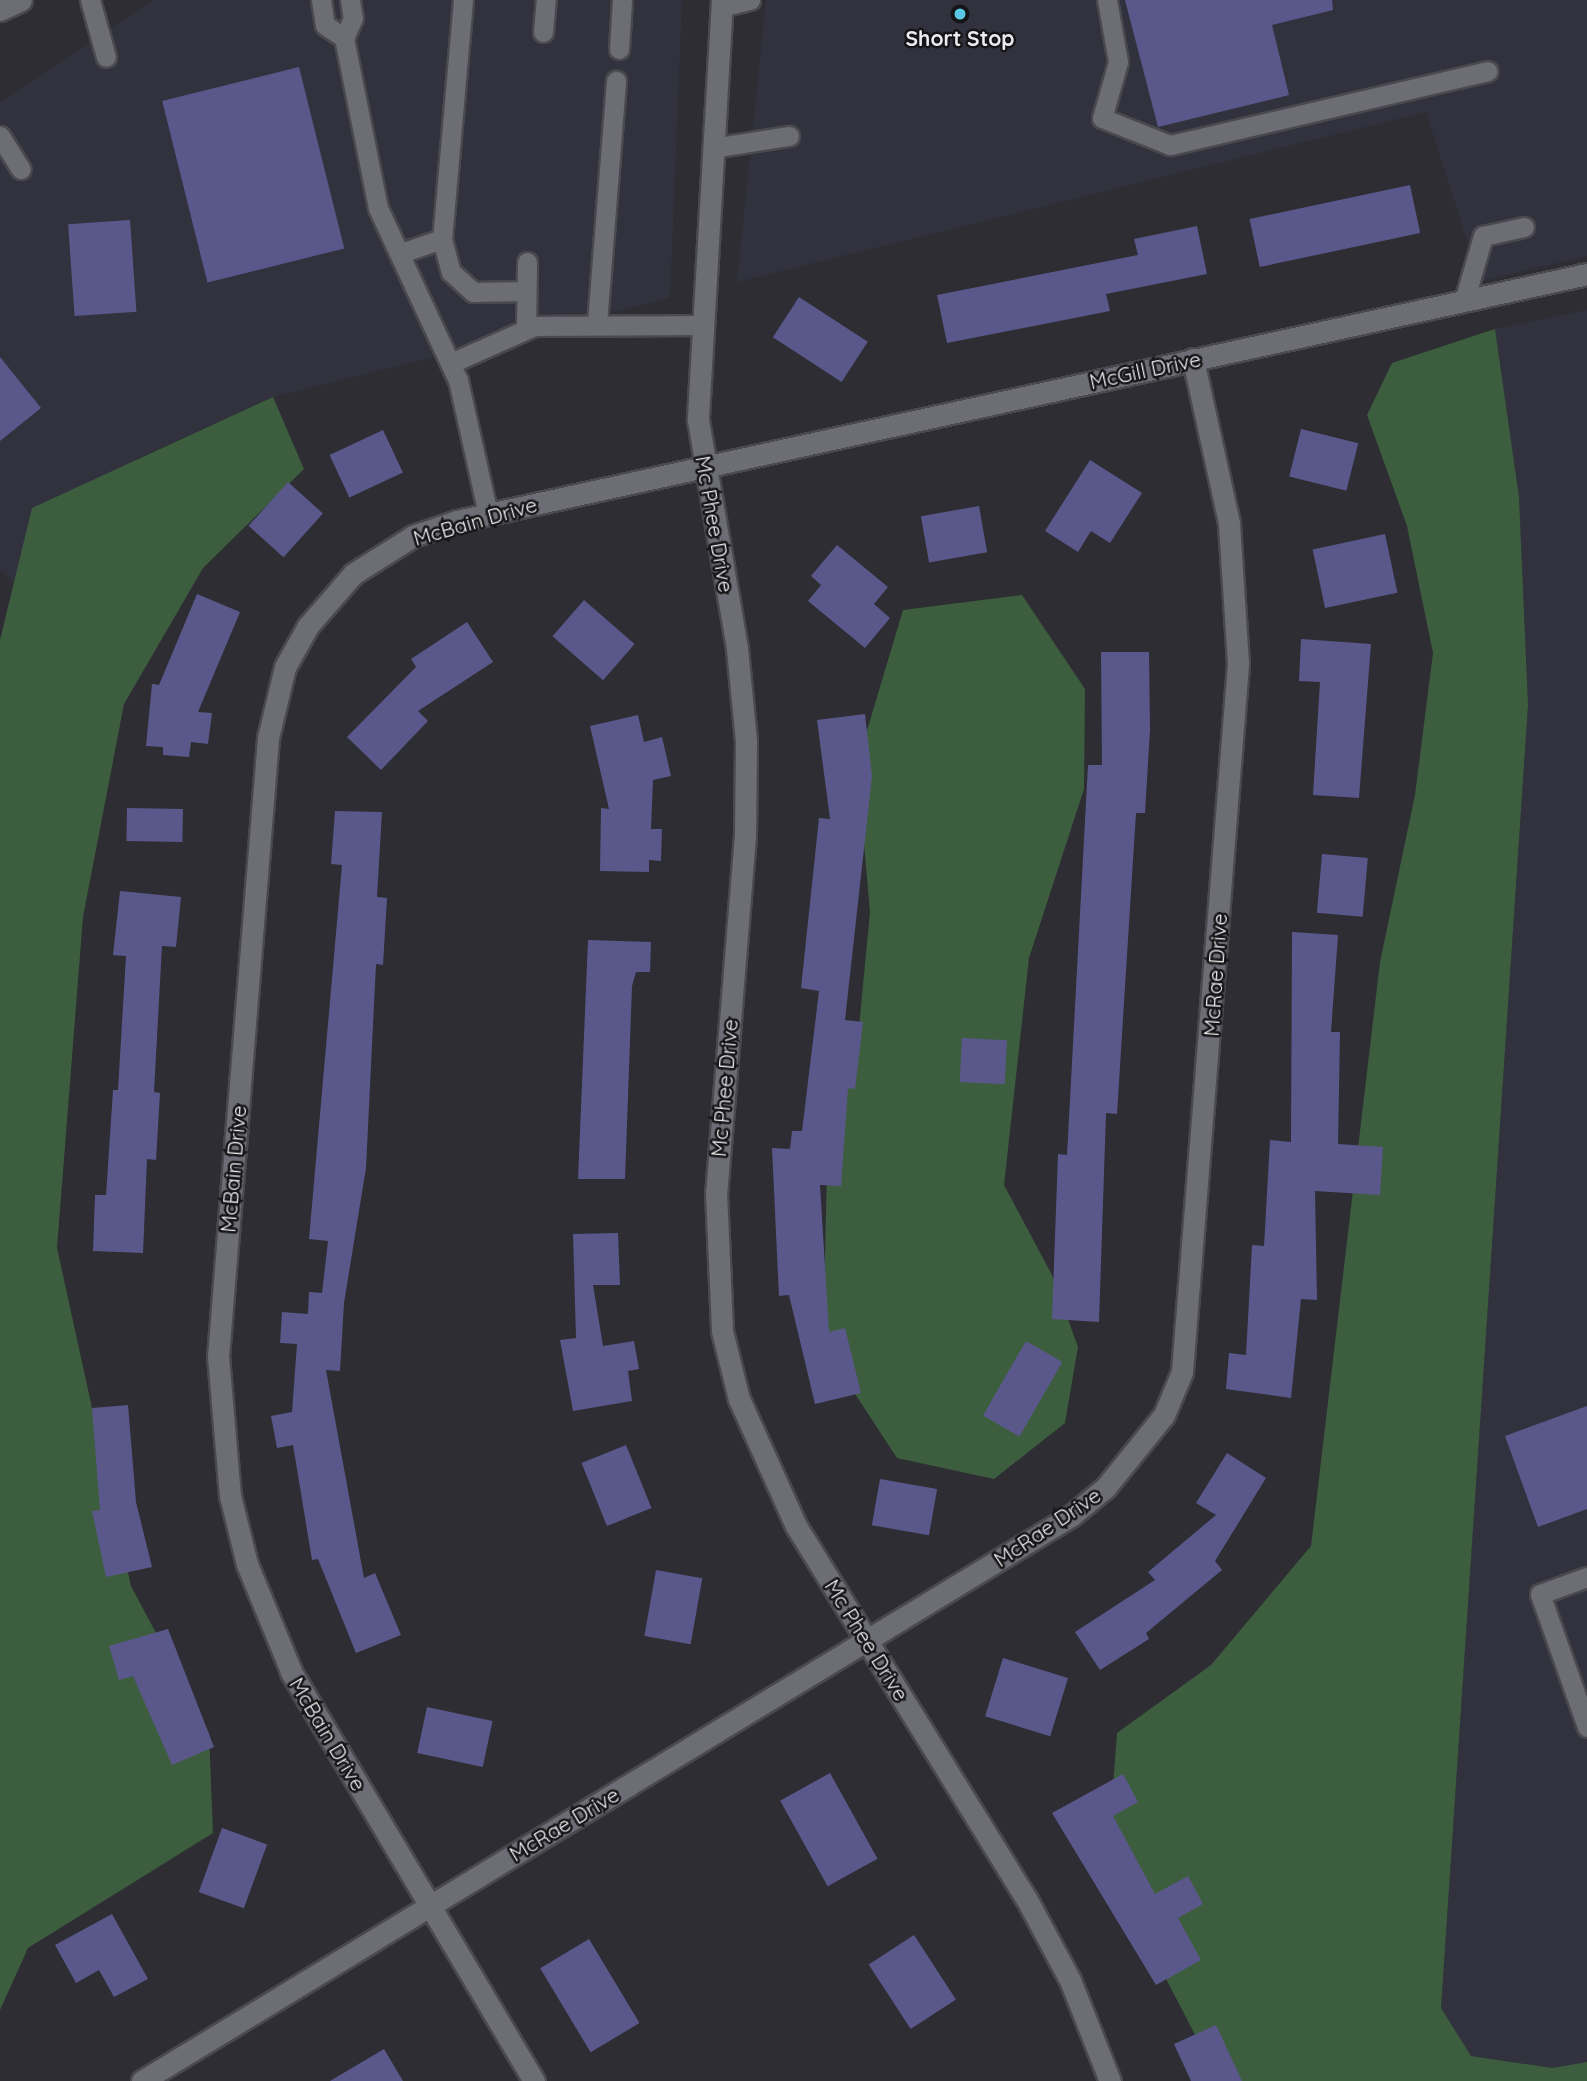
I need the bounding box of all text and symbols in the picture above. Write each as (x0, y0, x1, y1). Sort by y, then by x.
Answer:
marker: Short Stop (952, 6, 968, 22)
place label: Short Stop (906, 25, 1014, 51)
street label: McGill Drive (1087, 346, 1203, 394)
street label: Mc Phee Drive (691, 454, 739, 594)
street label: McBain Drive (410, 491, 540, 551)
street label: McRae Drive (1198, 913, 1232, 1037)
street label: Mc Phee Drive (705, 1018, 743, 1158)
street label: McBain Drive (215, 1104, 251, 1234)
street label: McRae Drive (989, 1482, 1105, 1572)
street label: Mc Phee Drive (820, 1575, 914, 1705)
street label: McBain Drive (284, 1673, 372, 1795)
street label: McRae Drive (505, 1781, 623, 1867)

